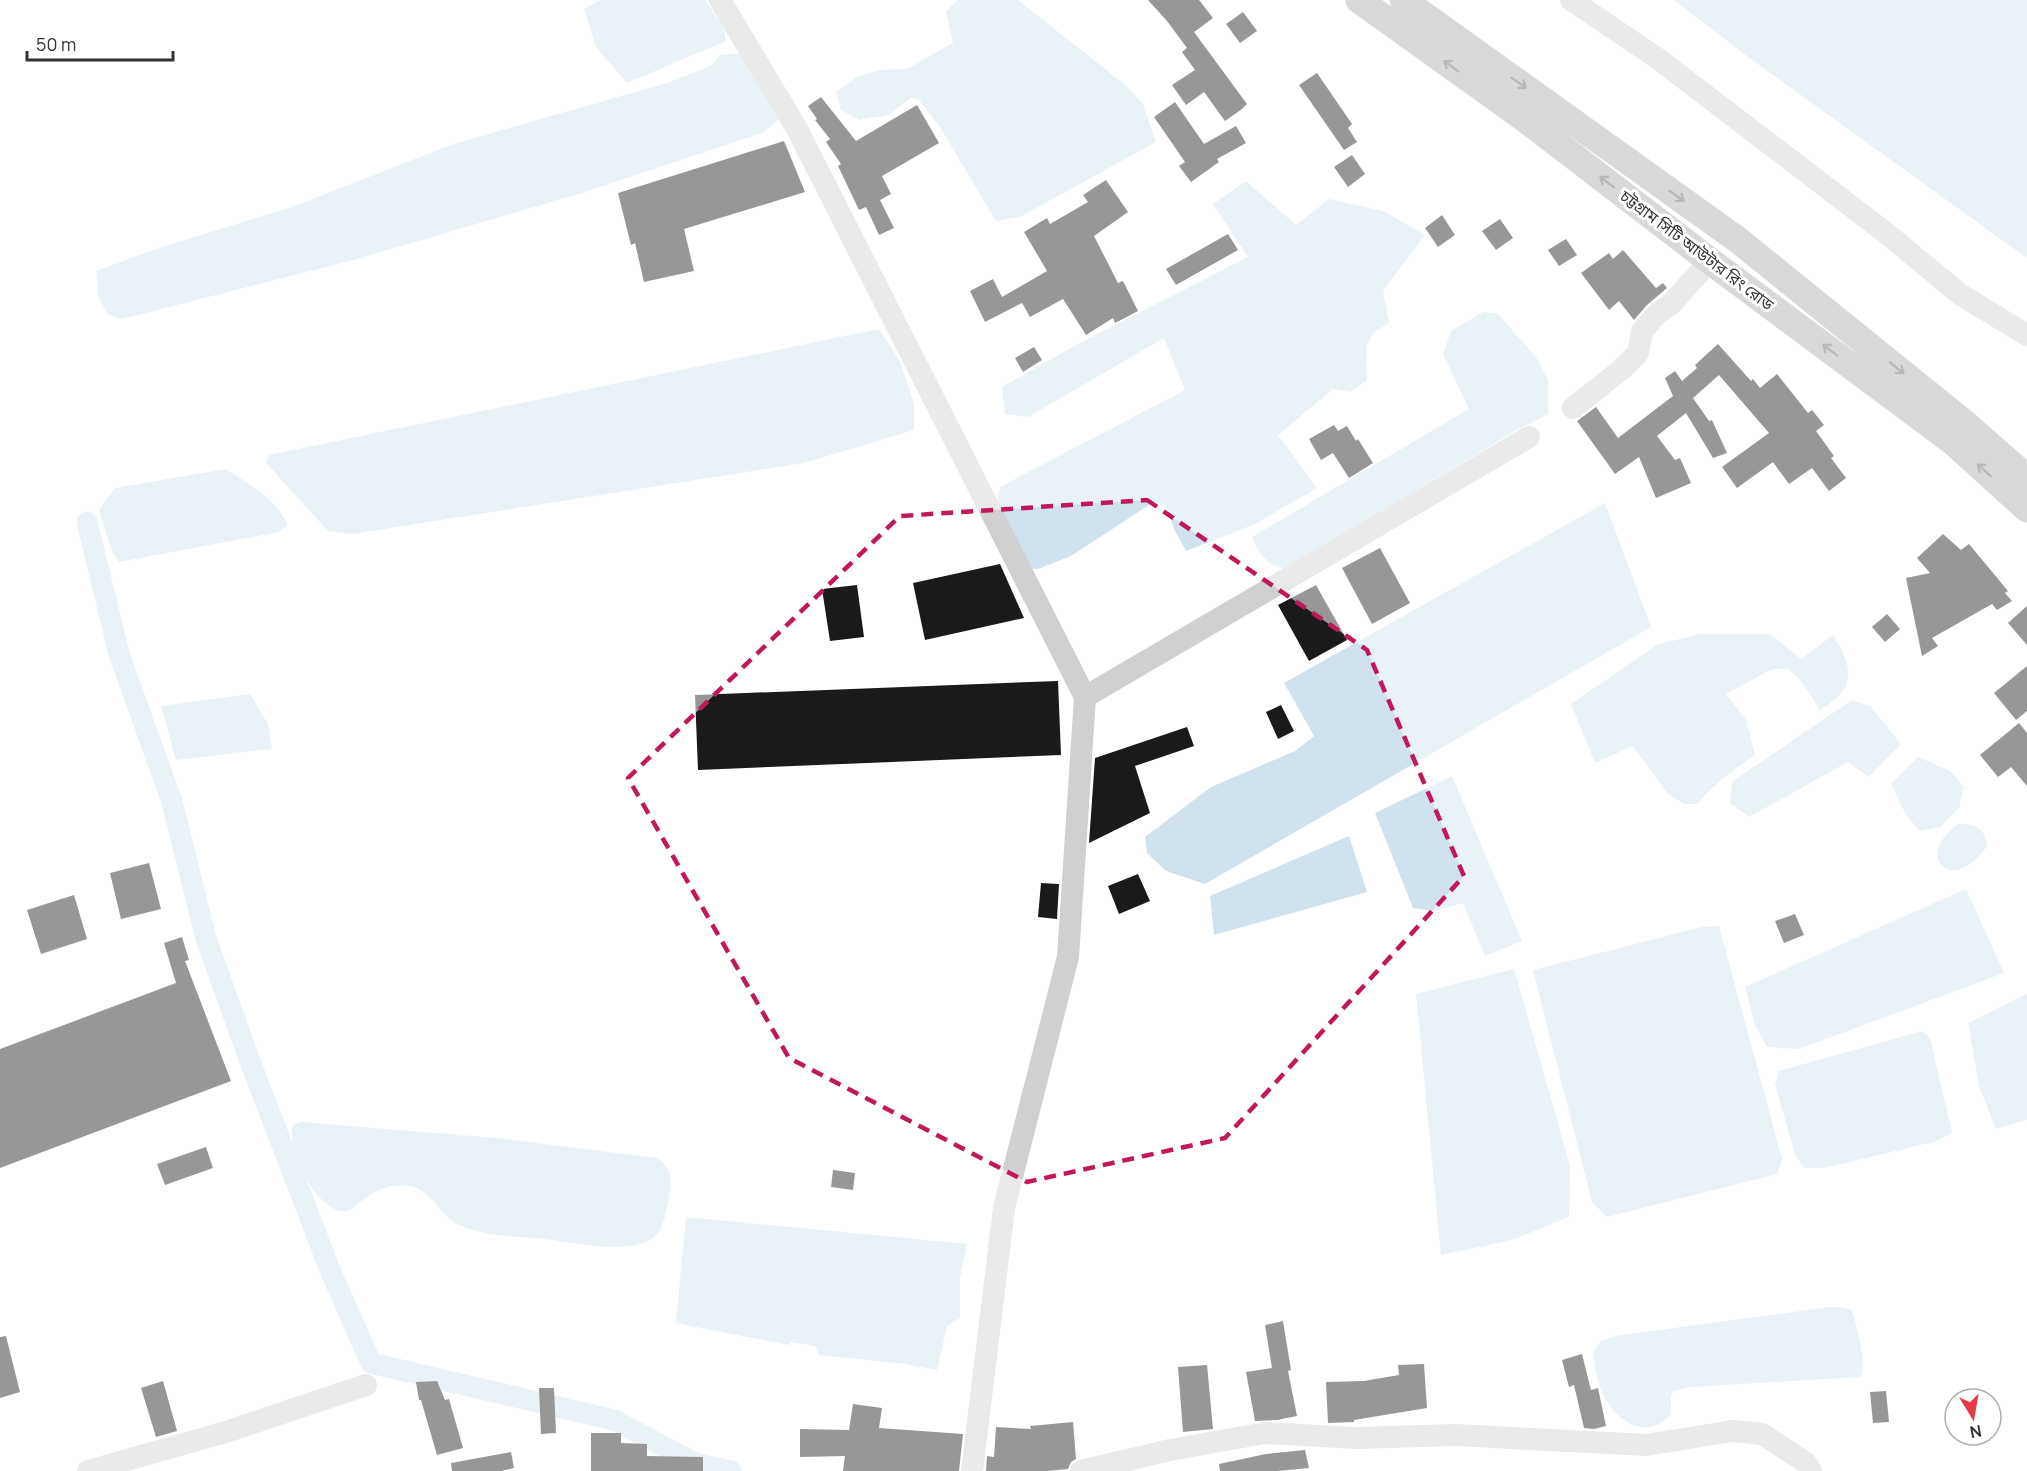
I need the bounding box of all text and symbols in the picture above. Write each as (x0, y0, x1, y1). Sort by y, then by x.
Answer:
scale bar (27, 24, 172, 62)
text: 50 m (36, 32, 76, 56)
one-way arrow (1443, 59, 1459, 72)
one-way arrow (1510, 77, 1526, 89)
one-way arrow (1599, 176, 1615, 189)
street label: চট্টগ্রাম সিটি আউটার রিং রোড (1615, 184, 1779, 315)
one-way arrow (1669, 190, 1685, 202)
one-way arrow (1822, 344, 1838, 356)
one-way arrow (1889, 362, 1905, 375)
one-way arrow (1976, 462, 1991, 477)
north arrow (1943, 1387, 2003, 1447)
text: N (1968, 1420, 1984, 1444)

